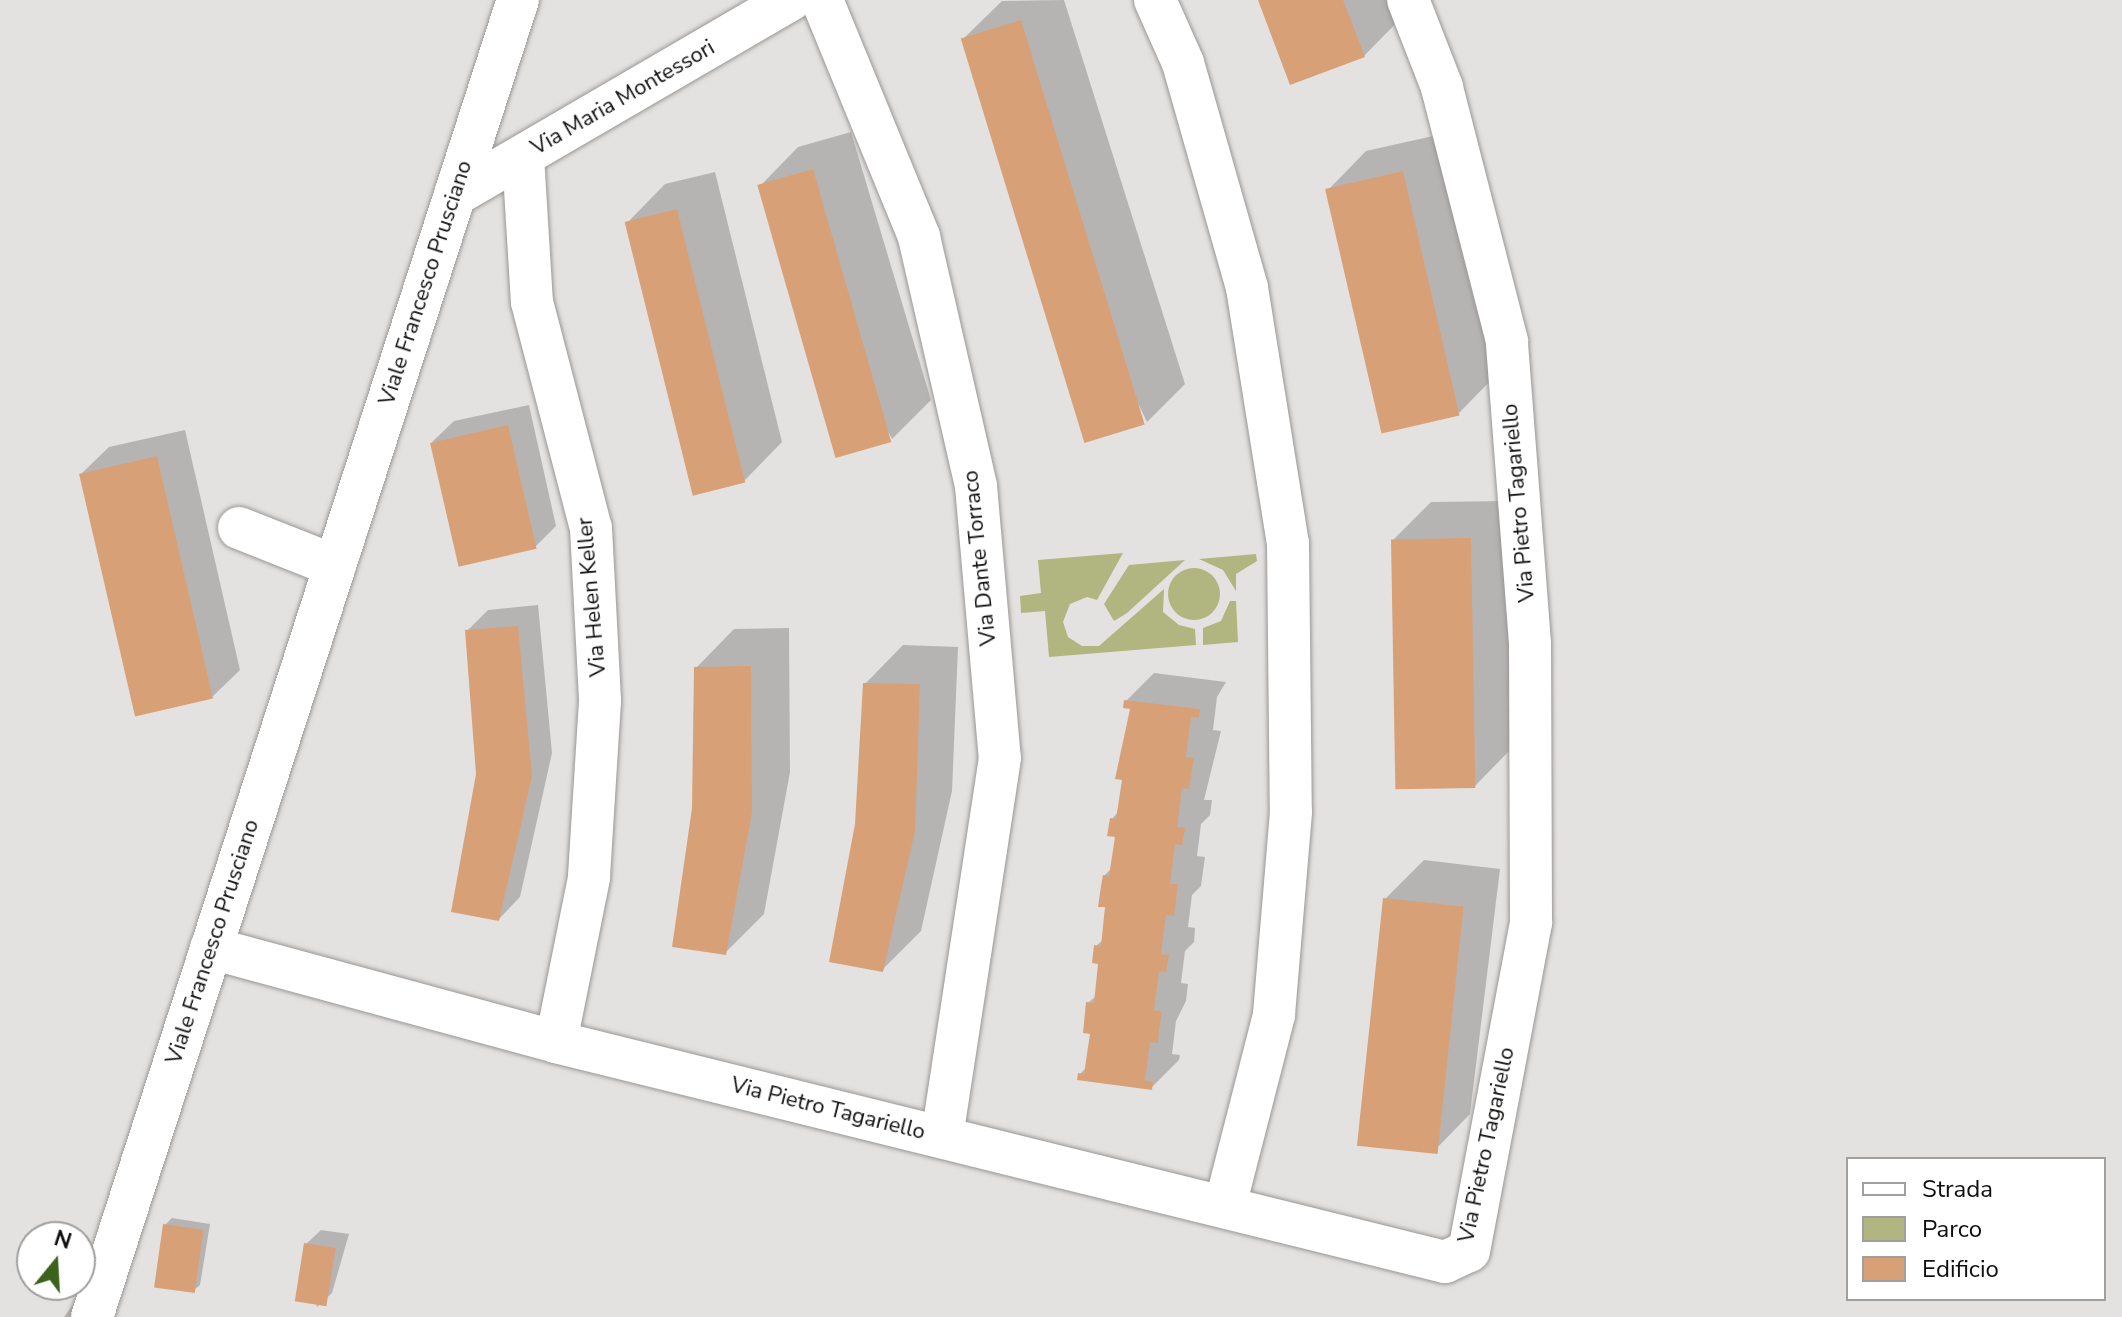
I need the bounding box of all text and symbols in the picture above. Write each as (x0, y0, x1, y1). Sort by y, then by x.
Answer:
street label: Via Maria Montessori (527, 35, 719, 161)
street label: Viale Francesco Prusciano (374, 157, 478, 409)
street label: Via Pietro Tagariello (1497, 403, 1541, 603)
street label: Via Dante Torraco (958, 469, 1002, 647)
street label: Via Helen Keller (572, 516, 612, 678)
street label: Viale Francesco Prusciano (161, 816, 265, 1068)
street label: Via Pietro Tagariello (1453, 1045, 1521, 1245)
street label: Via Pietro Tagariello (728, 1072, 928, 1146)
legend (1846, 1157, 2106, 1301)
text: Strada (1922, 1173, 1993, 1205)
text: Parco (1922, 1213, 1982, 1245)
north arrow (16, 1221, 96, 1301)
text: N (50, 1223, 75, 1257)
text: Edificio (1922, 1253, 1999, 1285)

